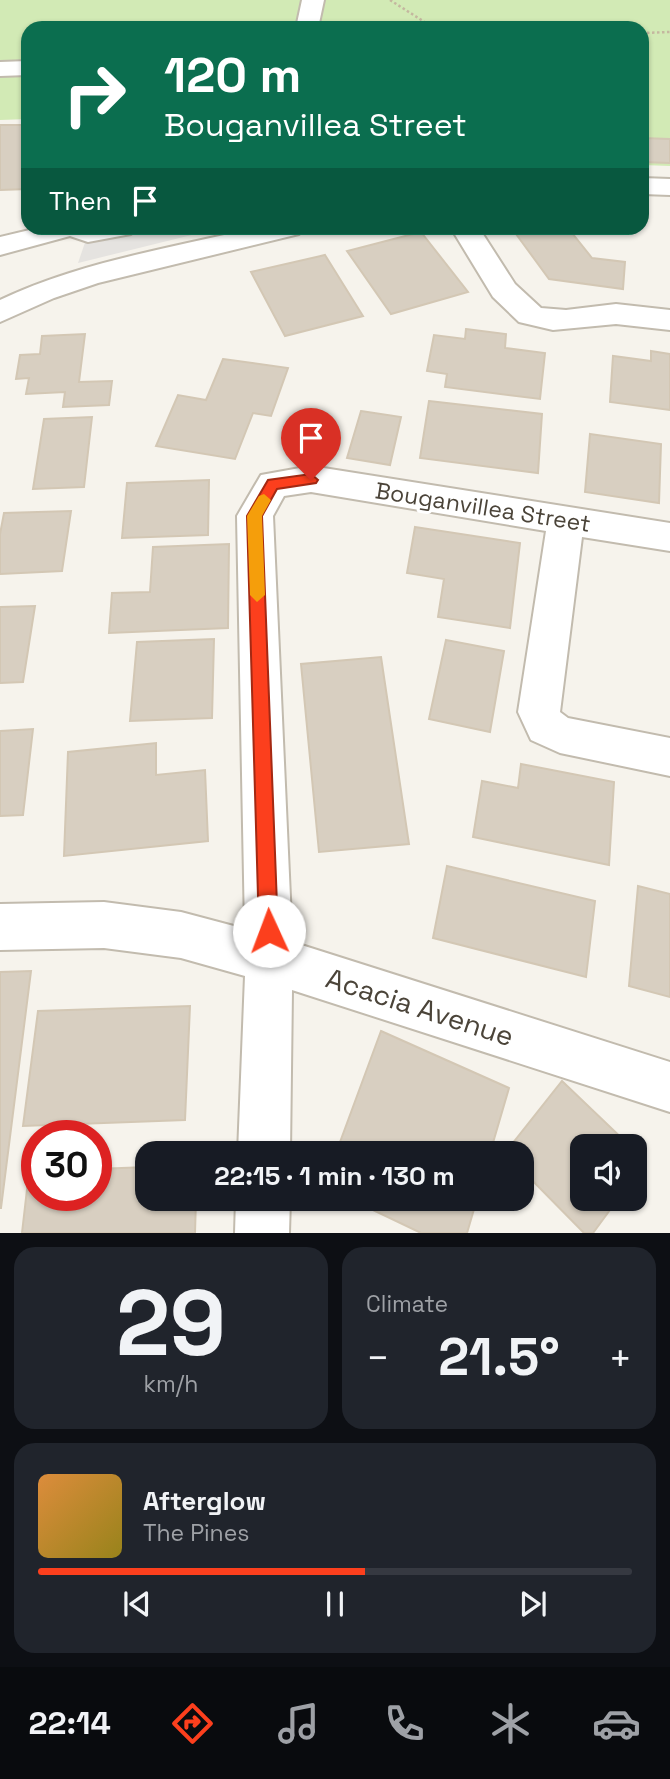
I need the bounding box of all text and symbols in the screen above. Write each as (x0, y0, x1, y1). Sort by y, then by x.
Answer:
text: 120 m (164, 44, 301, 106)
icon: right (49, 49, 140, 140)
text: Bouganvillea Street (164, 105, 467, 145)
icon: arrive (126, 182, 164, 220)
text: Then (49, 184, 112, 218)
pin (281, 408, 341, 480)
icon: arrive (292, 419, 330, 457)
street label: Bouganvillea Street (373, 475, 593, 539)
position arrow (232, 894, 306, 968)
street label: Acacia Avenue (321, 960, 519, 1054)
speed limit sign: 30 (21, 1120, 112, 1211)
map controls (570, 1134, 647, 1211)
button: sound (570, 1134, 647, 1211)
text: 22:15 · 1 min · 130 m (214, 1159, 455, 1193)
text: 29 (116, 1265, 226, 1382)
text: Climate (366, 1289, 448, 1319)
text: 21.5° (438, 1324, 560, 1390)
text: − (366, 1334, 390, 1382)
text: + (608, 1334, 632, 1382)
text: km/h (144, 1369, 198, 1399)
text: Afterglow (143, 1484, 266, 1518)
text: The Pines (143, 1518, 249, 1548)
icon: previous (118, 1585, 156, 1623)
icon: pause (316, 1585, 354, 1623)
icon: next (514, 1585, 552, 1623)
icon: directions (168, 1699, 217, 1748)
icon: music (274, 1699, 323, 1748)
icon: phone (380, 1699, 429, 1748)
icon: climate (486, 1699, 535, 1748)
icon: car (592, 1699, 641, 1748)
text: 22:14 (29, 1703, 111, 1743)

